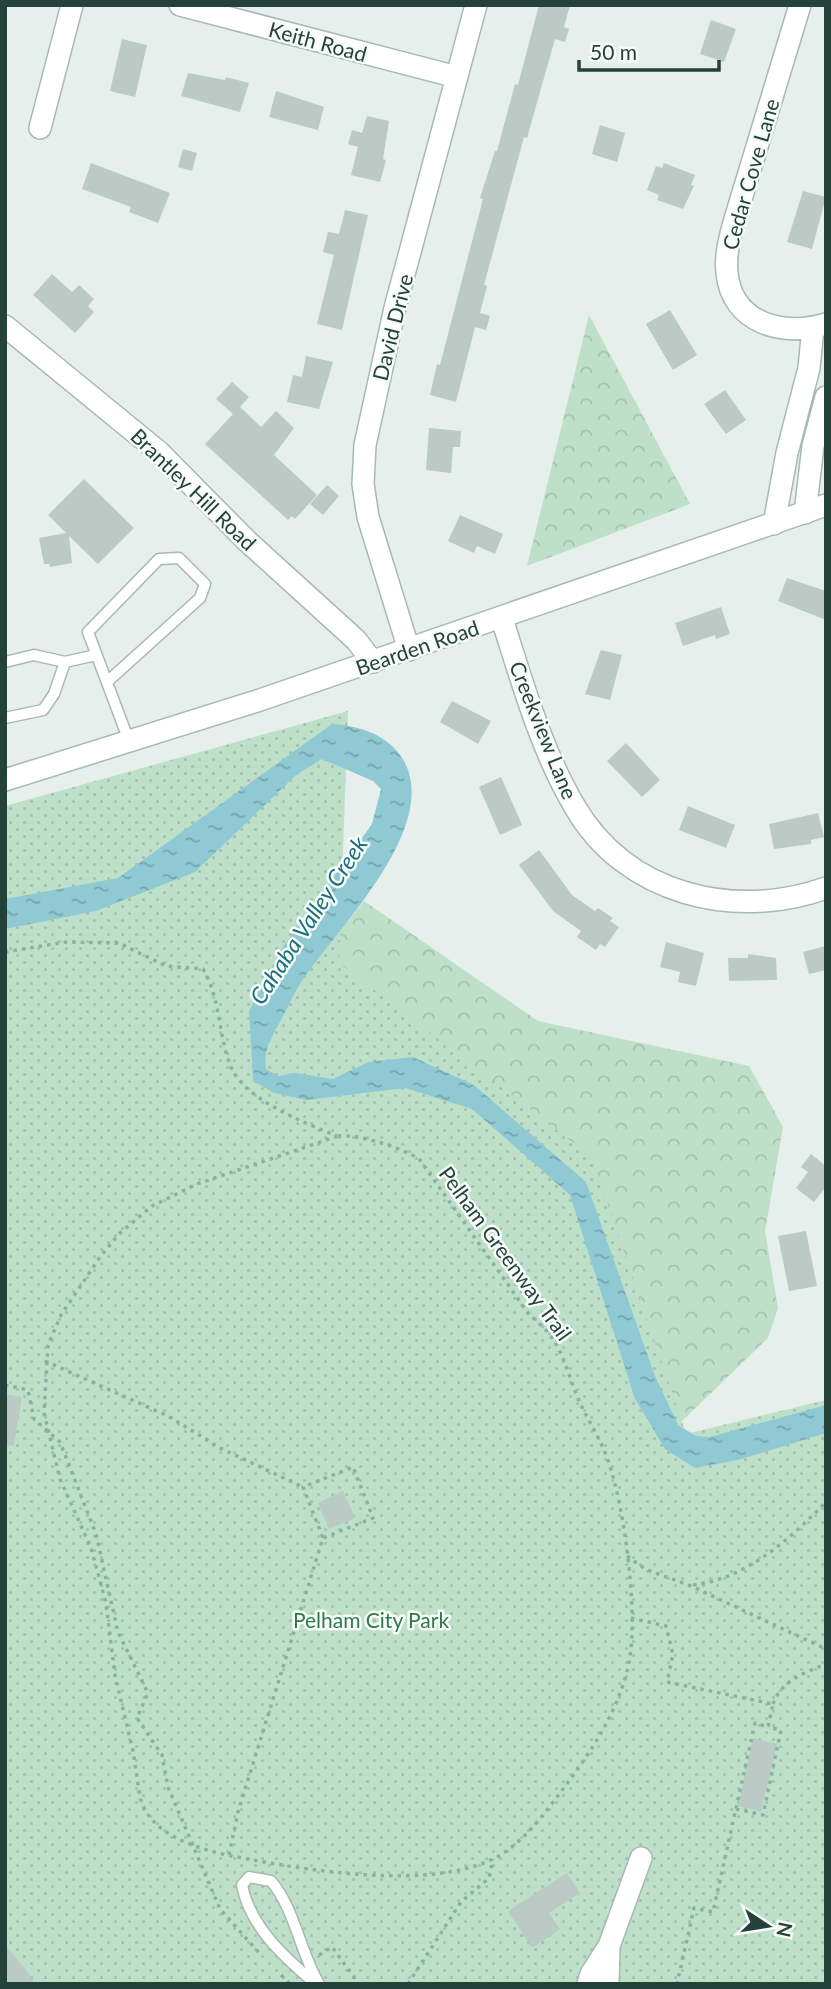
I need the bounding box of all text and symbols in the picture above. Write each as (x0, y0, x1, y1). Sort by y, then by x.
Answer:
street label: Keith Road (266, 16, 370, 66)
scale bar (579, 28, 719, 72)
text: 50 m (590, 39, 637, 64)
street label: Cedar Cove Lane (716, 96, 784, 252)
street label: David Drive (367, 271, 417, 383)
street label: Brantley Hill Road (126, 423, 262, 555)
street label: Bearden Road (352, 614, 482, 680)
street label: Creekview Lane (505, 657, 583, 803)
water label: Cahaba Valley Creek (243, 830, 373, 1009)
street label: Pelham Greenway Trail (435, 1161, 577, 1345)
park label: Pelham City Park (293, 1607, 449, 1632)
north arrow (733, 1891, 803, 1961)
text: N (772, 1920, 798, 1939)

